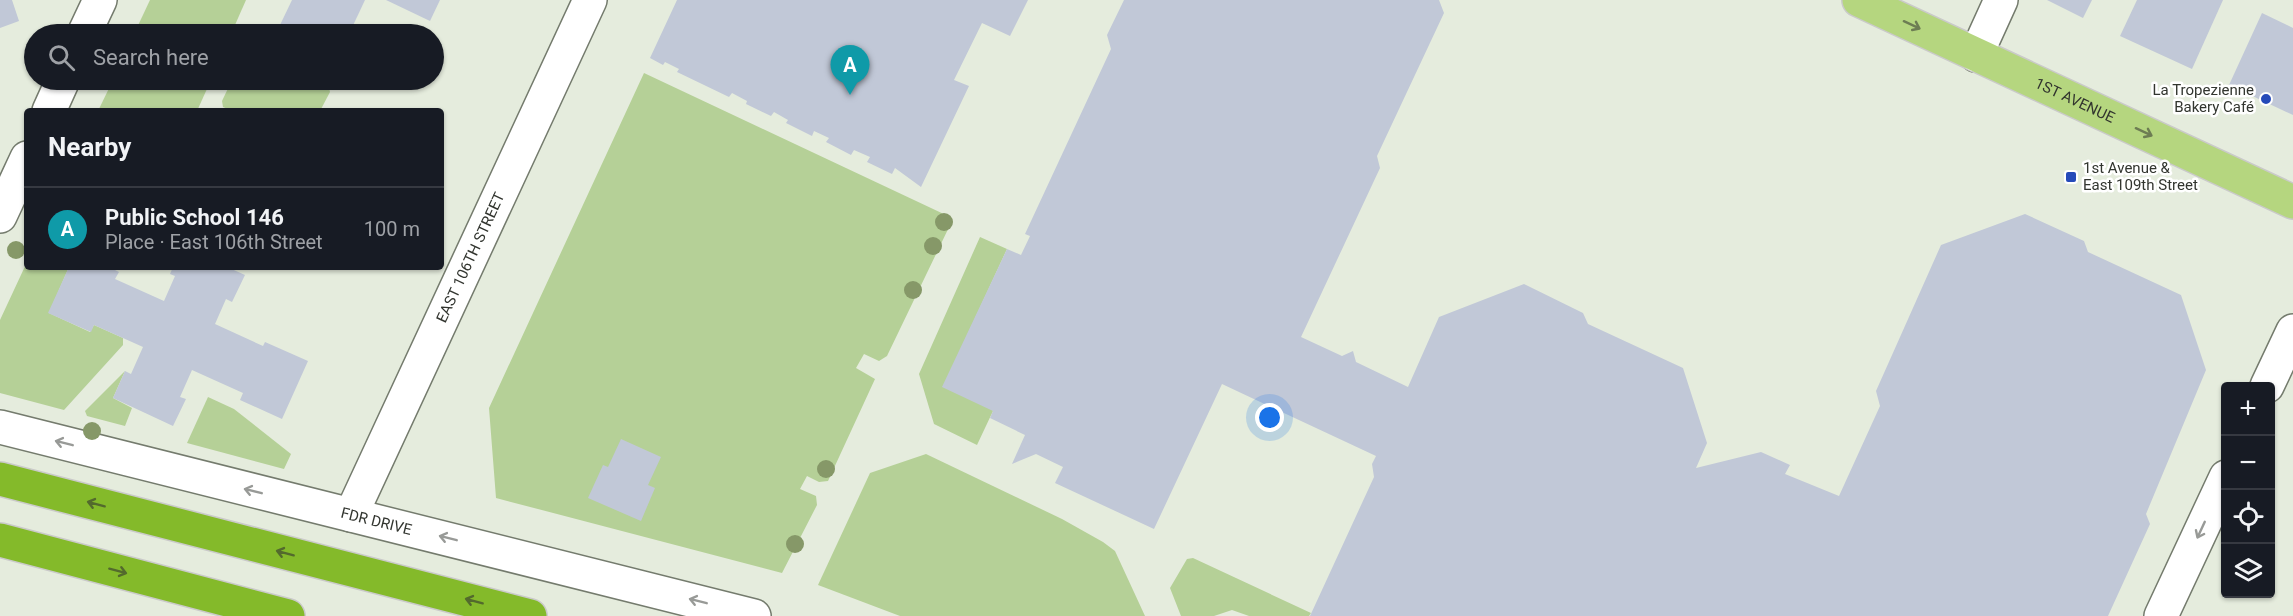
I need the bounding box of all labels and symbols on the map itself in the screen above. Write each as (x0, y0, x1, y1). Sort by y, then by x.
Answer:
one-way arrow (1902, 19, 1920, 31)
pin: A (830, 46, 870, 95)
street label: 1ST AVENUE (2032, 74, 2118, 127)
place label: La Tropezienne Bakery Café (2153, 81, 2254, 116)
marker: La Tropezienne Bakery Café (2259, 92, 2273, 106)
one-way arrow (2134, 127, 2152, 139)
place label: 1st Avenue & East 109th Street (2083, 159, 2198, 194)
marker: 1st Avenue & East 109th Street (2064, 170, 2078, 184)
street label: EAST 106TH STREET (433, 189, 509, 325)
your location (1255, 403, 1284, 432)
one-way arrow (55, 436, 74, 448)
one-way arrow (244, 484, 263, 496)
one-way arrow (87, 497, 106, 509)
street label: FDR DRIVE (339, 504, 414, 539)
one-way arrow (2195, 521, 2206, 539)
one-way arrow (439, 531, 458, 543)
one-way arrow (276, 546, 295, 558)
one-way arrow (108, 566, 127, 578)
one-way arrow (689, 594, 708, 606)
one-way arrow (465, 595, 484, 607)

